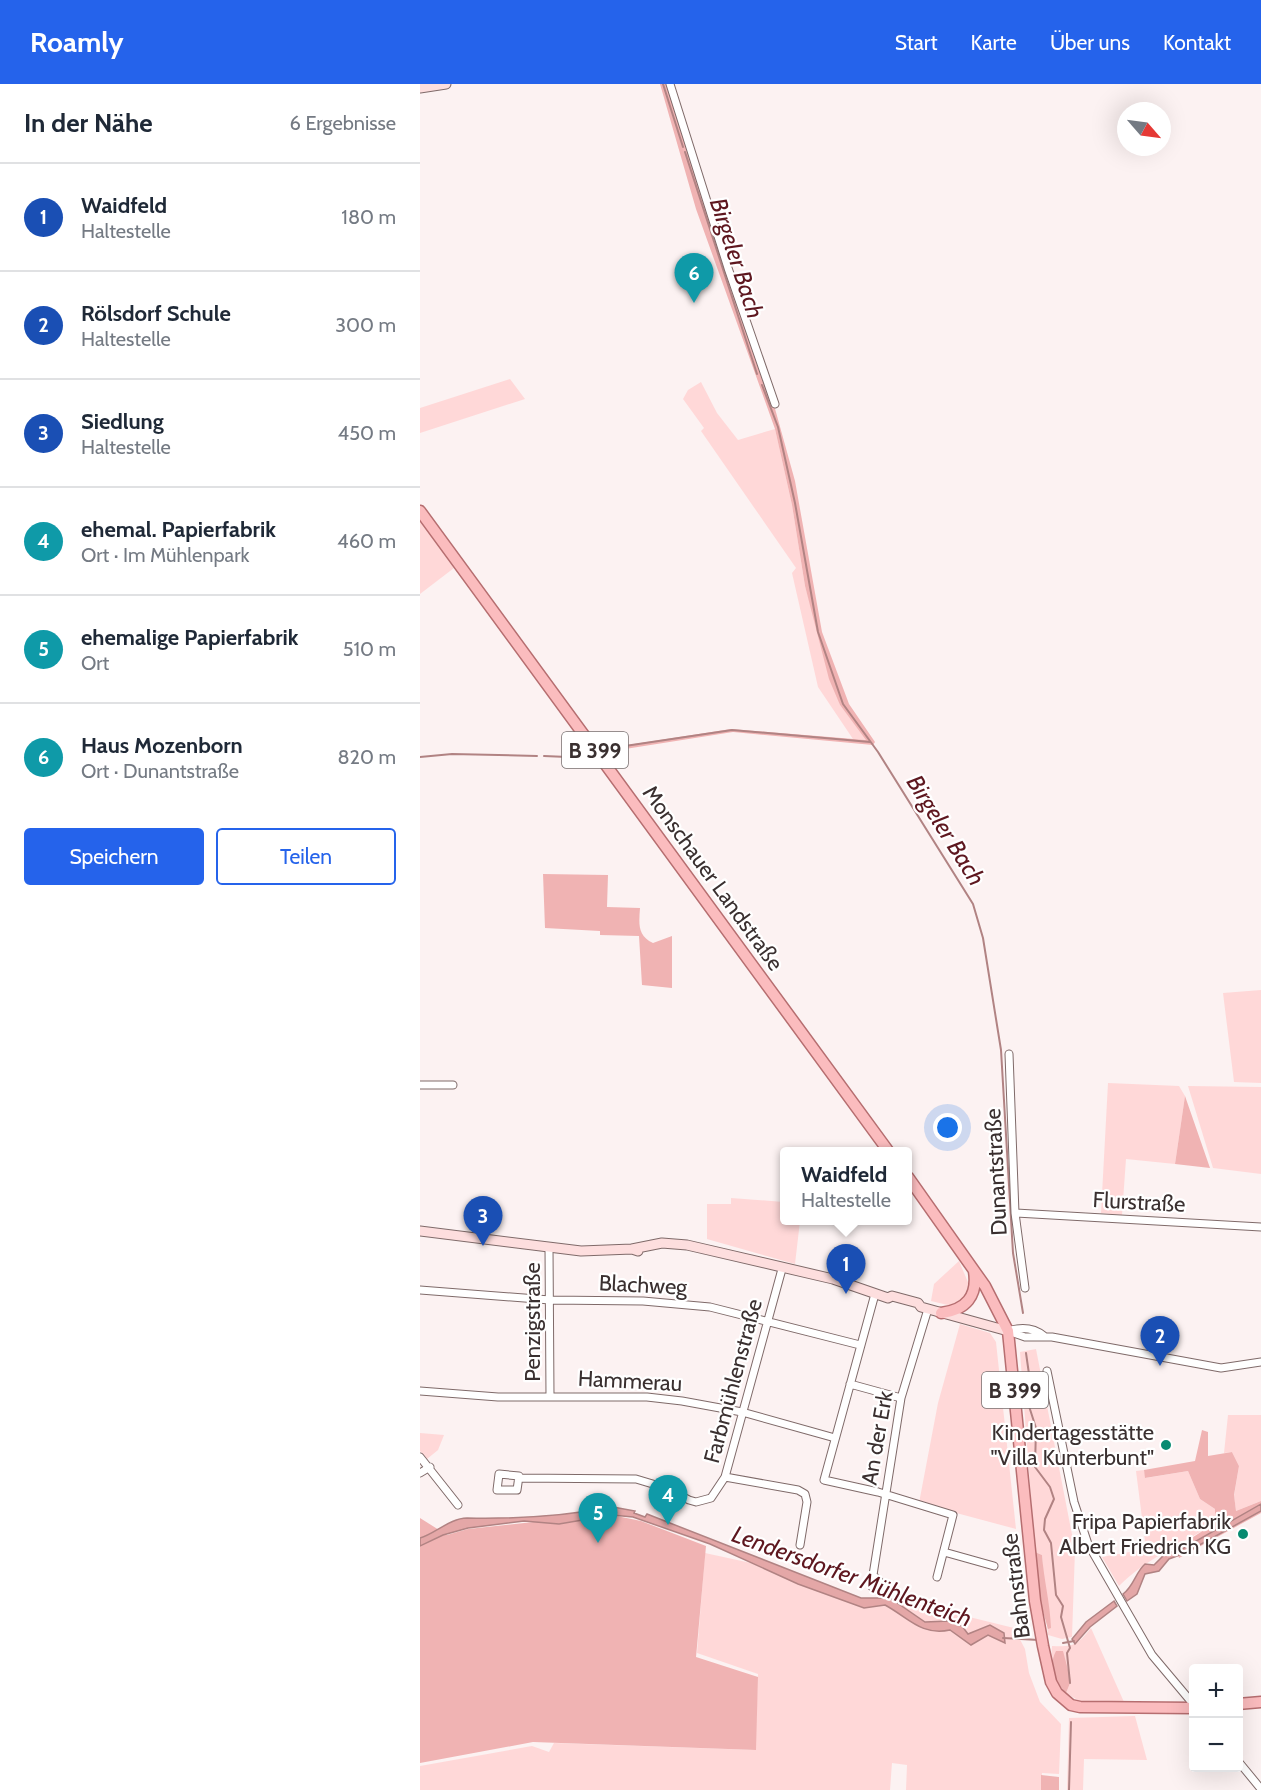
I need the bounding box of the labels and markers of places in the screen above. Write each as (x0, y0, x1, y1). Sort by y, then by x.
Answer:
pin: 6 (674, 254, 714, 303)
pin: 3 (464, 1196, 502, 1246)
pin: 1 (826, 1244, 866, 1294)
pin: 2 (1140, 1316, 1180, 1366)
place label: Kindertagesstätte "Villa Kunterbunt" (990, 1419, 1154, 1471)
marker: Kindertagesstätte "Villa Kunterbunt" (1159, 1438, 1173, 1452)
pin: 4 (648, 1476, 688, 1525)
pin: 5 (578, 1494, 618, 1543)
place label: Fripa Papierfabrik Albert Friedrich KG (1059, 1508, 1231, 1560)
marker: Fripa Papierfabrik Albert Friedrich KG (1236, 1527, 1250, 1541)

